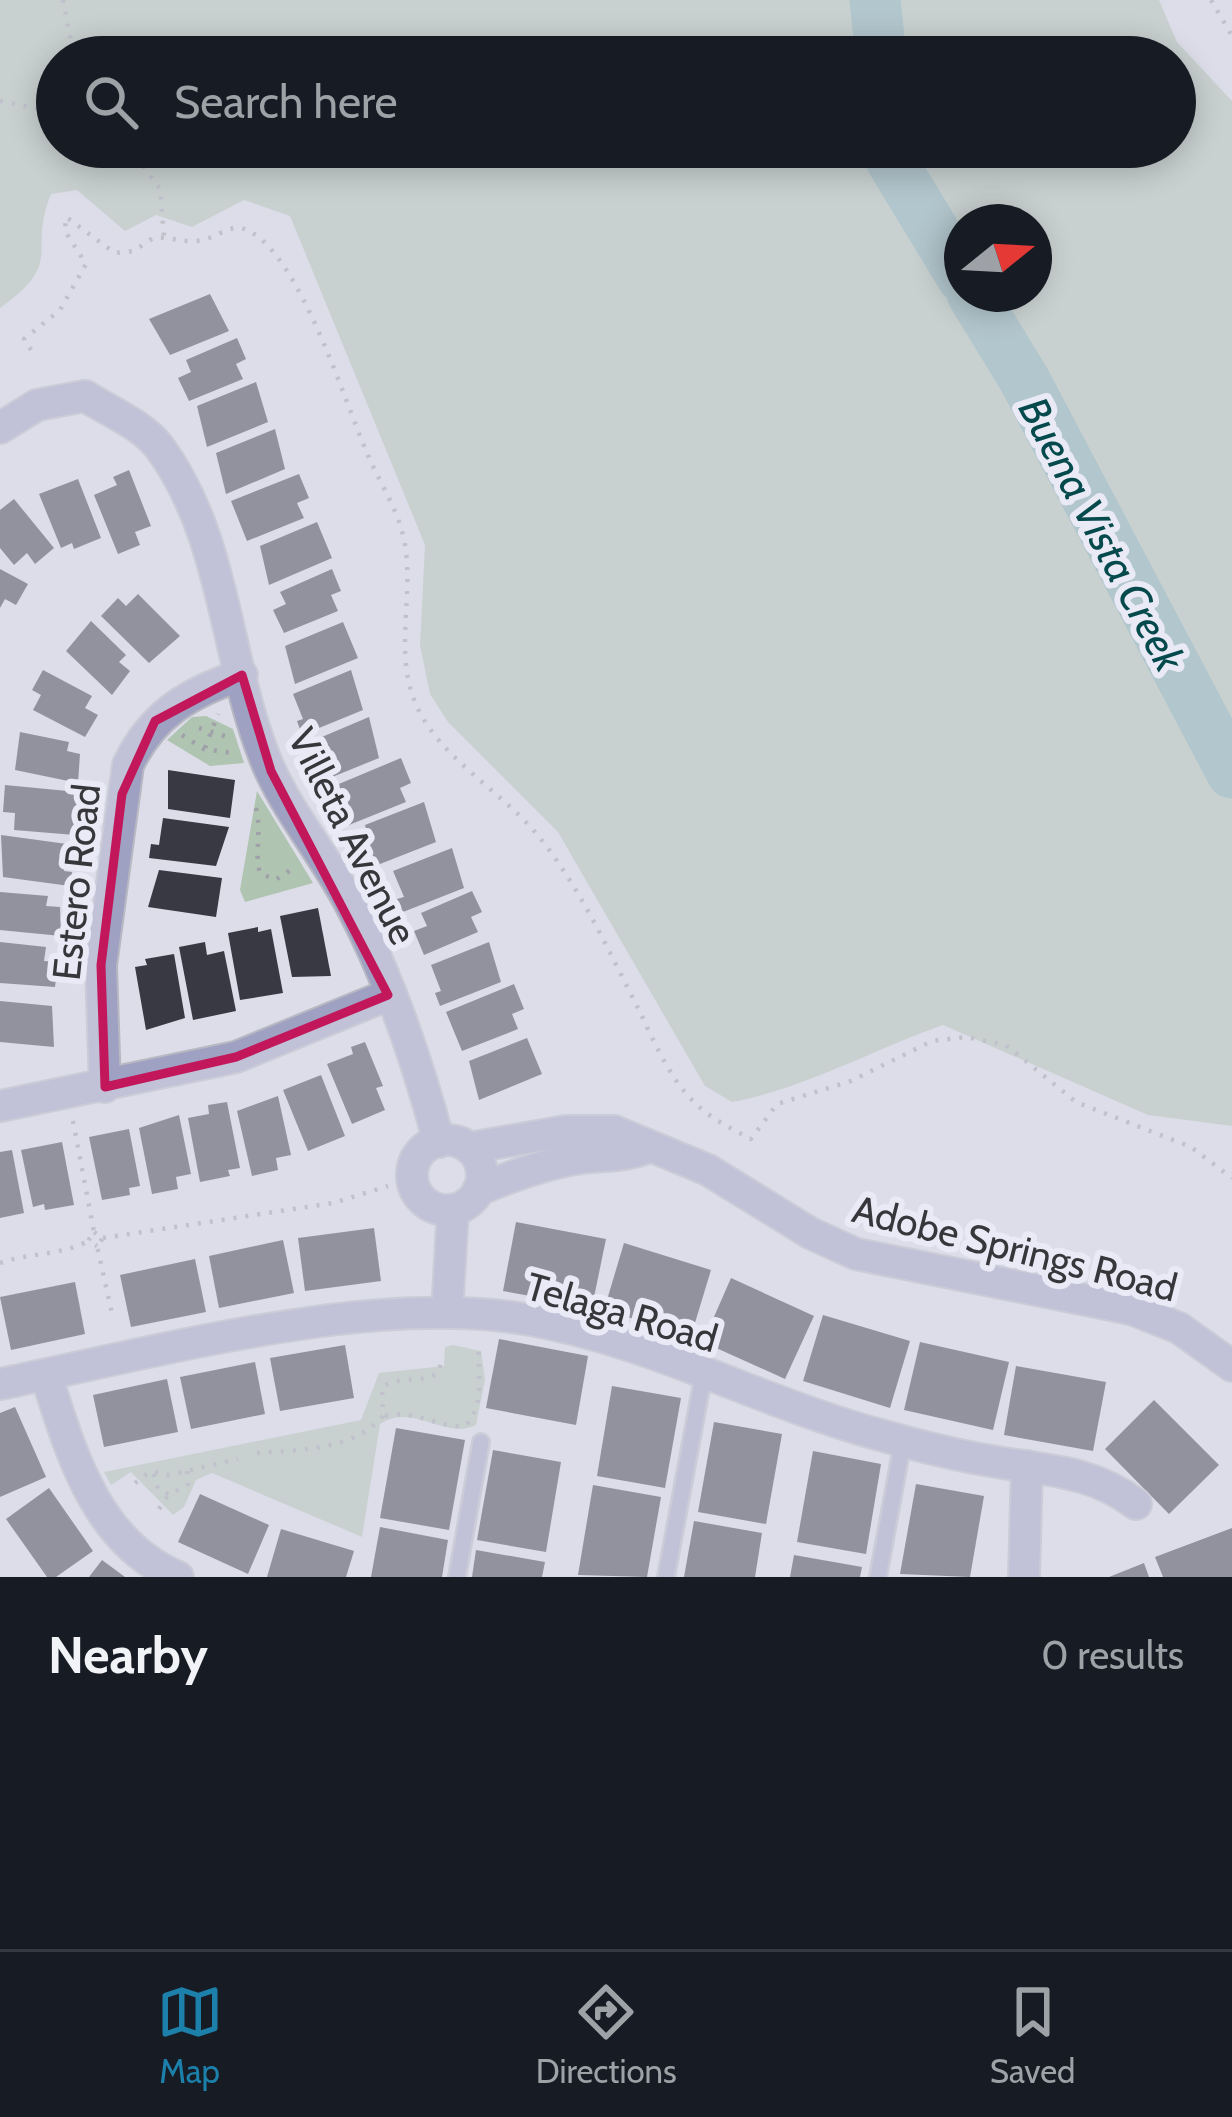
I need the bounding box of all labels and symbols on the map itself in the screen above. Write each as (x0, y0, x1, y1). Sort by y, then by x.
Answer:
north arrow (944, 204, 1052, 312)
water label: Buena Vista Creek (1008, 388, 1197, 681)
street label: Villeta Avenue (278, 720, 428, 952)
street label: Estero Road (42, 781, 110, 983)
street label: Adobe Springs Road (848, 1184, 1182, 1312)
street label: Telaga Road (521, 1262, 723, 1362)

